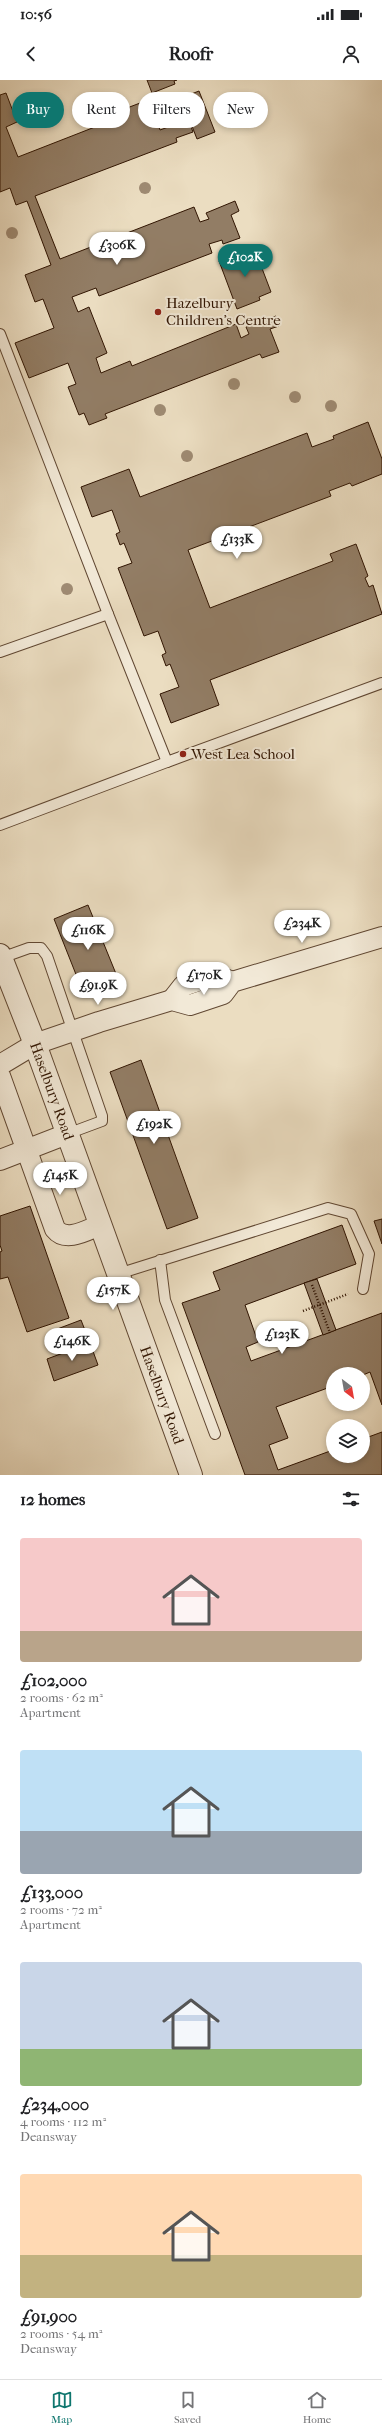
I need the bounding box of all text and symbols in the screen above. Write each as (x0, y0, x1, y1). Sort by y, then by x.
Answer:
text: 10:56 (20, 5, 52, 23)
icon: back (20, 43, 42, 65)
icon: person (340, 43, 362, 65)
text: Roofr (169, 44, 213, 65)
chip: Buy (12, 92, 64, 128)
chip: Rent (72, 92, 130, 128)
chip: Filters (138, 92, 205, 128)
chip: New (213, 92, 268, 128)
pin: £306K (89, 232, 145, 266)
text: £306K (98, 237, 136, 252)
pin: £102K (217, 244, 273, 278)
text: £102K (227, 249, 263, 264)
place label: Hazelbury Children's Centre (166, 294, 281, 329)
marker: Hazelbury Children's Centre (153, 307, 163, 317)
pin: £133K (209, 526, 265, 560)
text: £133K (220, 531, 254, 546)
place label: West Lea School (190, 745, 295, 763)
marker: West Lea School (178, 749, 188, 759)
pin: £234K (274, 910, 330, 944)
text: £234K (283, 915, 321, 930)
pin: £116K (60, 917, 116, 951)
text: £116K (71, 922, 105, 937)
pin: £170K (176, 962, 232, 996)
text: £170K (186, 967, 222, 982)
pin: £91.9K (65, 972, 131, 1006)
text: £91.9K (79, 977, 117, 992)
street label: Haselbury Road (26, 1040, 78, 1143)
pin: £192K (126, 1111, 182, 1145)
text: £192K (136, 1116, 172, 1131)
pin: £145K (32, 1162, 88, 1196)
text: £145K (42, 1167, 78, 1182)
pin: £157K (85, 1277, 141, 1311)
text: £157K (96, 1282, 130, 1297)
pin: £123K (254, 1321, 310, 1355)
text: £123K (265, 1326, 299, 1341)
pin: £146K (44, 1328, 100, 1362)
text: £146K (53, 1333, 91, 1348)
street label: Haselbury Road (136, 1344, 188, 1447)
north arrow (326, 1367, 370, 1411)
map controls (326, 1367, 370, 1463)
button: layers (326, 1419, 370, 1463)
icon: filters (340, 1488, 362, 1510)
text: 12 homes (20, 1489, 85, 1509)
icon: home (155, 1564, 227, 1636)
text: £102,000 (20, 1670, 87, 1690)
text: 2 rooms · 62 m² (20, 1690, 103, 1705)
text: Apartment (20, 1705, 81, 1720)
icon: home (155, 1776, 227, 1848)
text: £133,000 (20, 1882, 83, 1902)
text: 2 rooms · 72 m² (20, 1902, 102, 1917)
text: Apartment (20, 1917, 81, 1932)
icon: home (155, 1988, 227, 2060)
text: £234,000 (20, 2094, 89, 2114)
text: 4 rooms · 112 m² (20, 2114, 106, 2129)
text: Deansway (20, 2129, 77, 2144)
icon: home (155, 2200, 227, 2272)
text: £91,900 (20, 2306, 77, 2326)
text: 2 rooms · 54 m² (20, 2326, 102, 2341)
text: Deansway (20, 2341, 77, 2356)
tab: Map (51, 2389, 73, 2426)
tab: Saved (174, 2389, 201, 2426)
tab: Home (303, 2389, 331, 2426)

